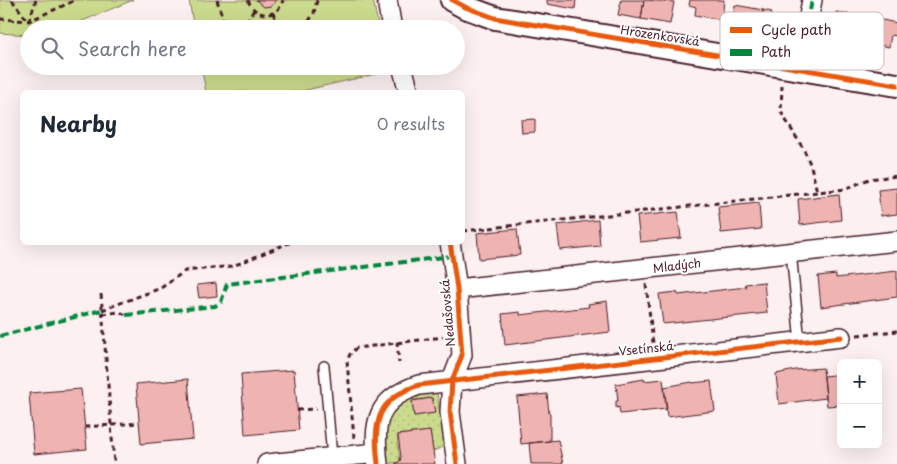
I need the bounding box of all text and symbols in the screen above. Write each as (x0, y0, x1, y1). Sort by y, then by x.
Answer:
legend (720, 12, 884, 70)
text: Cycle path (761, 19, 832, 40)
search box (20, 20, 465, 75)
street label: Hrozenkovská (619, 20, 702, 50)
icon: search (38, 34, 66, 62)
text: Search here (78, 34, 187, 62)
text: Path (761, 41, 791, 62)
text: Nearby (40, 107, 117, 139)
text: 0 results (377, 111, 445, 135)
street label: Mladých (652, 253, 702, 277)
street label: Nedašovská (435, 278, 459, 347)
street label: Vsetínská (617, 336, 675, 360)
map controls (837, 359, 882, 449)
button: + (837, 359, 882, 404)
button: − (837, 404, 882, 449)

